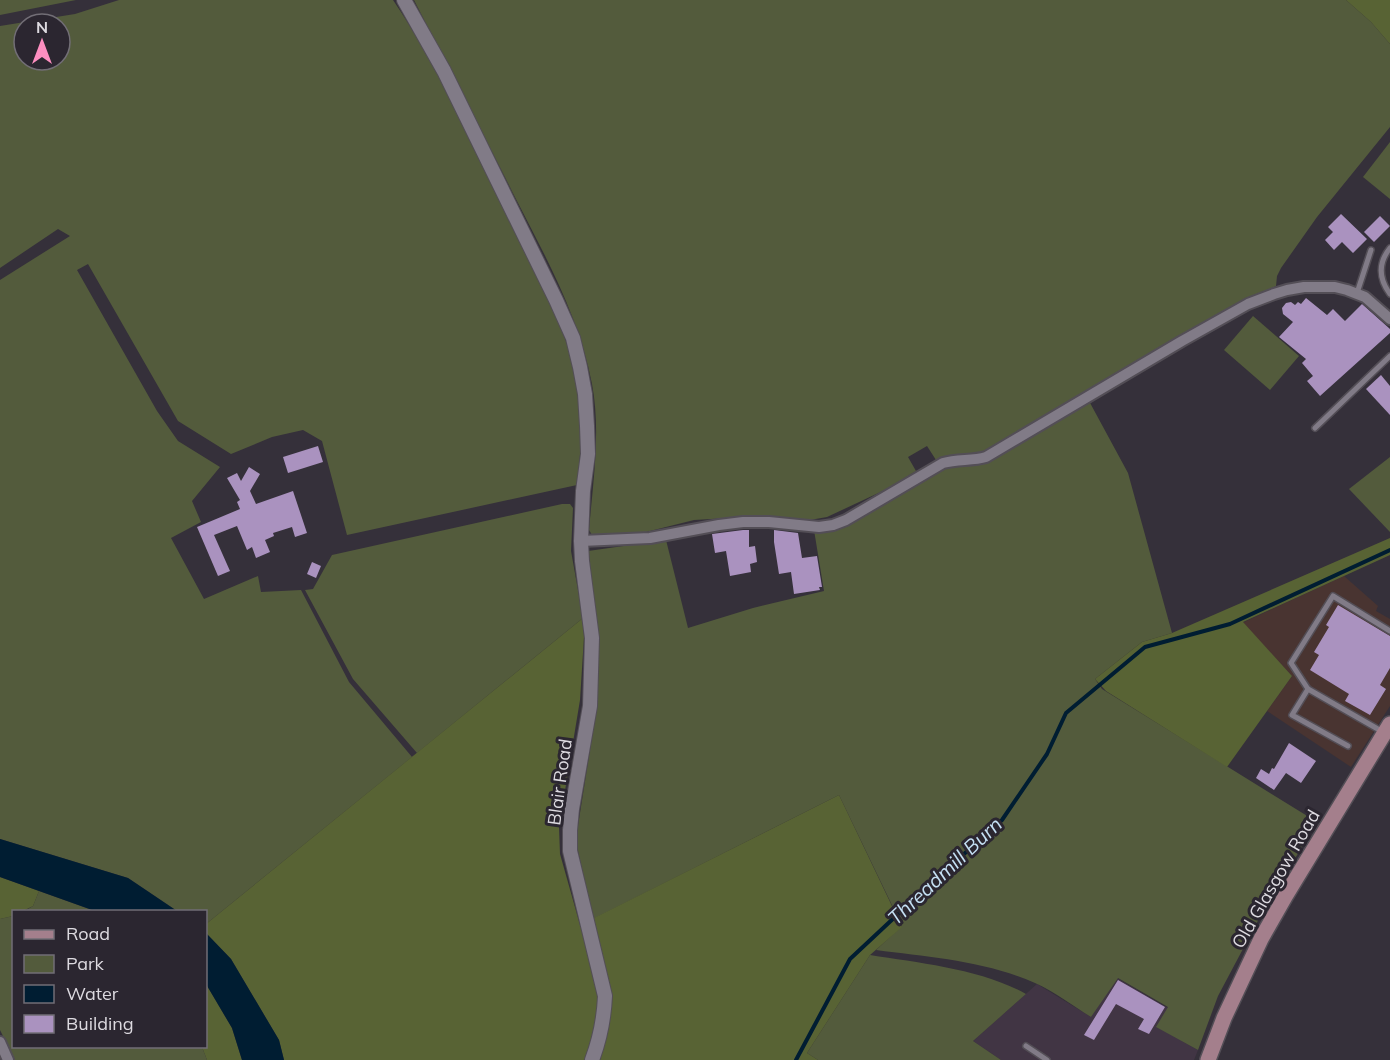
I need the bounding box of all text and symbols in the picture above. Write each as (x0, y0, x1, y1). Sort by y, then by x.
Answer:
north arrow (12, 12, 72, 72)
text: N (36, 17, 48, 37)
street label: Blair Road (542, 737, 577, 827)
street label: Old Glasgow Road (1227, 805, 1325, 952)
water label: Threadmill Burn (882, 811, 1007, 930)
legend (12, 910, 207, 1048)
text: Road (66, 922, 110, 945)
text: Park (66, 952, 105, 975)
text: Water (66, 982, 119, 1005)
text: Building (66, 1012, 134, 1035)

